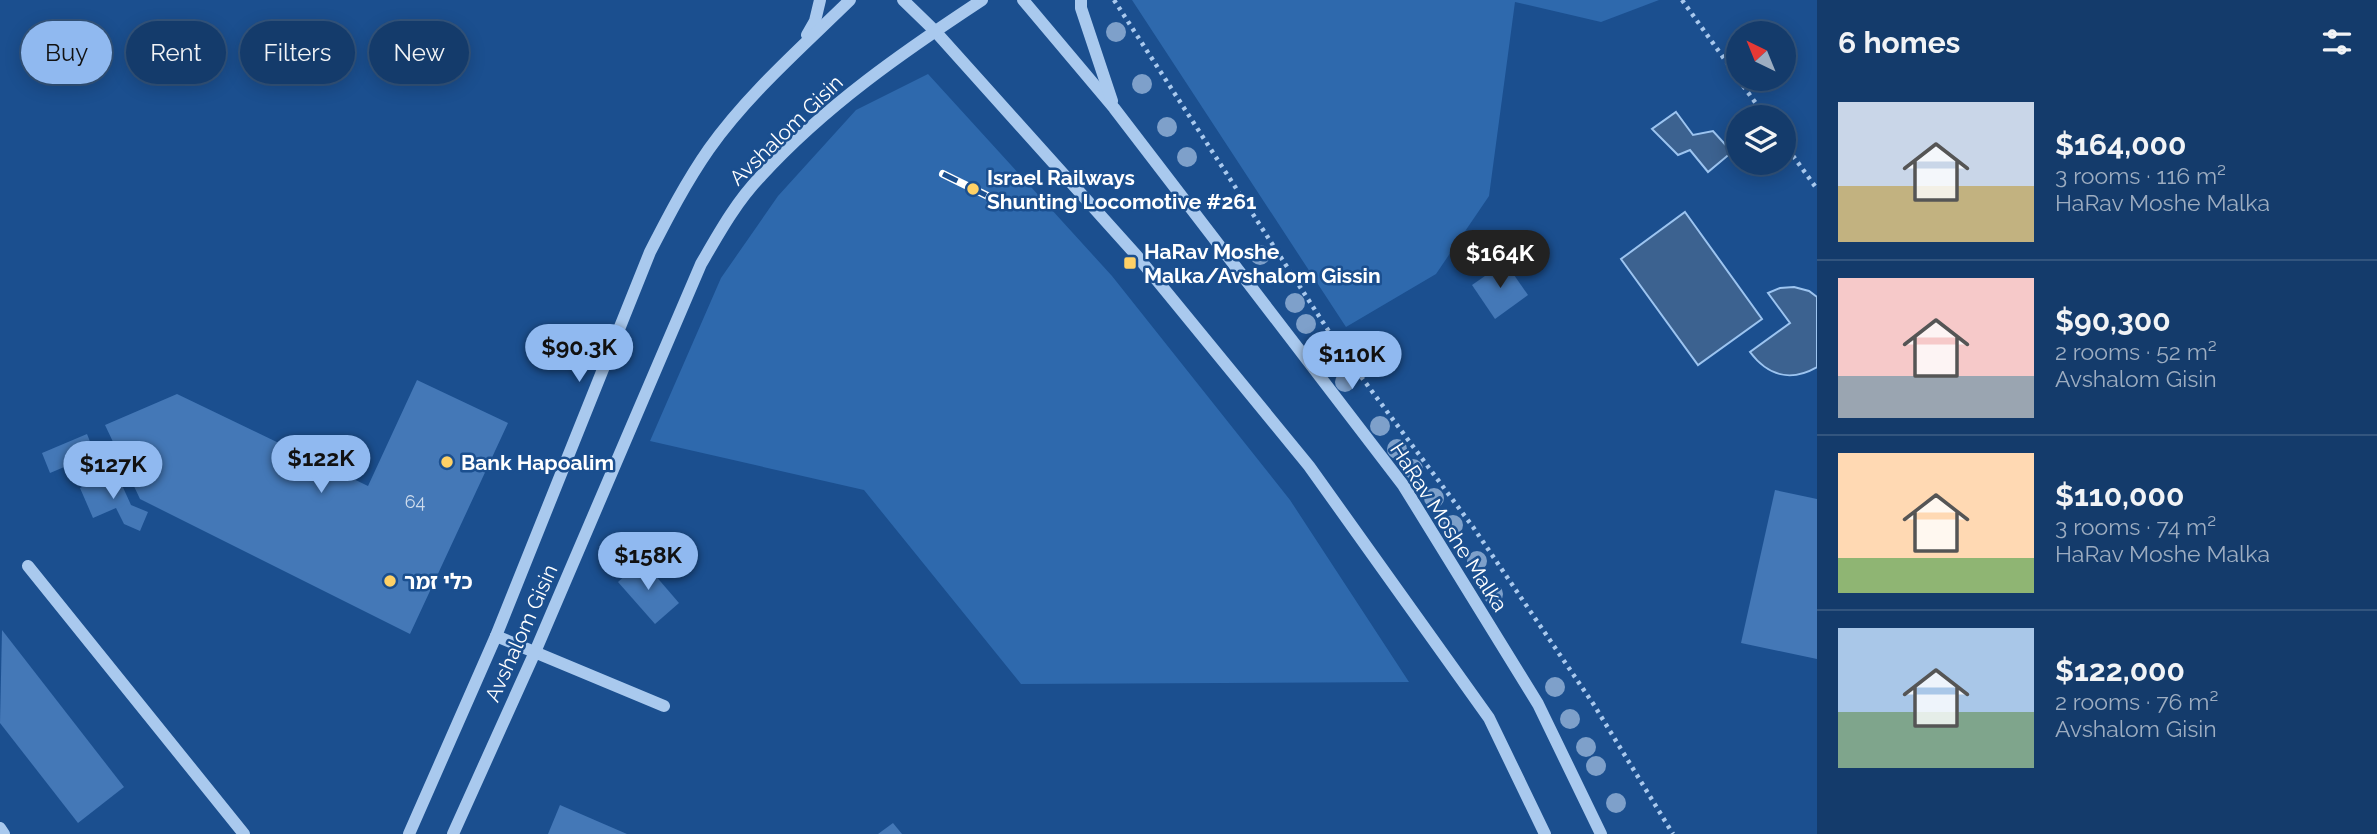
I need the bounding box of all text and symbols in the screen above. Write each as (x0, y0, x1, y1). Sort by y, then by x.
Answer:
chip: Buy (21, 21, 112, 84)
chip: Rent (126, 21, 226, 84)
chip: Filters (240, 21, 355, 84)
chip: New (369, 21, 469, 84)
north arrow (1726, 21, 1796, 91)
map controls (1726, 21, 1796, 175)
icon: filters (2318, 23, 2356, 61)
text: 6 homes (1838, 25, 1960, 60)
street label: Avshalom Gisin (724, 70, 848, 190)
button: layers (1726, 105, 1796, 175)
text: $164,000 (2055, 127, 2186, 162)
icon: home (1894, 130, 1978, 214)
text: 3 rooms · 116 m² (2055, 162, 2226, 189)
place label: Israel Railways Shunting Locomotive #261 (987, 165, 1256, 214)
marker: Israel Railways Shunting Locomotive #261 (965, 181, 981, 197)
text: HaRav Moshe Malka (2055, 189, 2270, 216)
pin: $164K (1451, 230, 1549, 290)
place label: HaRav Moshe Malka/Avshalom Gissin (1144, 239, 1381, 288)
text: $164K (1466, 239, 1534, 266)
marker: HaRav Moshe Malka/Avshalom Gissin (1122, 255, 1138, 271)
text: $90,300 (2055, 303, 2171, 338)
icon: home (1894, 306, 1978, 390)
pin: $90.3K (522, 324, 636, 384)
pin: $110K (1303, 332, 1401, 391)
text: $90.3K (541, 333, 617, 360)
text: 2 rooms · 52 m² (2055, 338, 2217, 365)
text: $110K (1319, 340, 1385, 367)
text: Avshalom Gisin (2055, 365, 2217, 392)
pin: $122K (272, 435, 370, 495)
street label: HaRav Moshe Malka (1385, 438, 1513, 616)
pin: $127K (64, 442, 162, 501)
text: $122K (287, 444, 355, 471)
text: $127K (79, 450, 147, 477)
place label: Bank Hapoalim (461, 450, 614, 475)
marker: Bank Hapoalim (439, 454, 455, 470)
text: $110,000 (2055, 478, 2184, 513)
icon: home (1894, 481, 1978, 565)
house number: 64 (405, 491, 426, 512)
text: 3 rooms · 74 m² (2055, 513, 2216, 540)
pin: $158K (599, 532, 697, 592)
text: HaRav Moshe Malka (2055, 540, 2270, 567)
text: $158K (614, 541, 682, 568)
street label: Avshalom Gisin (480, 560, 562, 706)
place label: כלי זמר (404, 569, 473, 594)
marker: כלי זמר (382, 573, 398, 589)
text: $122,000 (2055, 653, 2185, 688)
icon: home (1894, 656, 1978, 740)
text: 2 rooms · 76 m² (2055, 688, 2218, 715)
text: Avshalom Gisin (2055, 715, 2217, 742)

